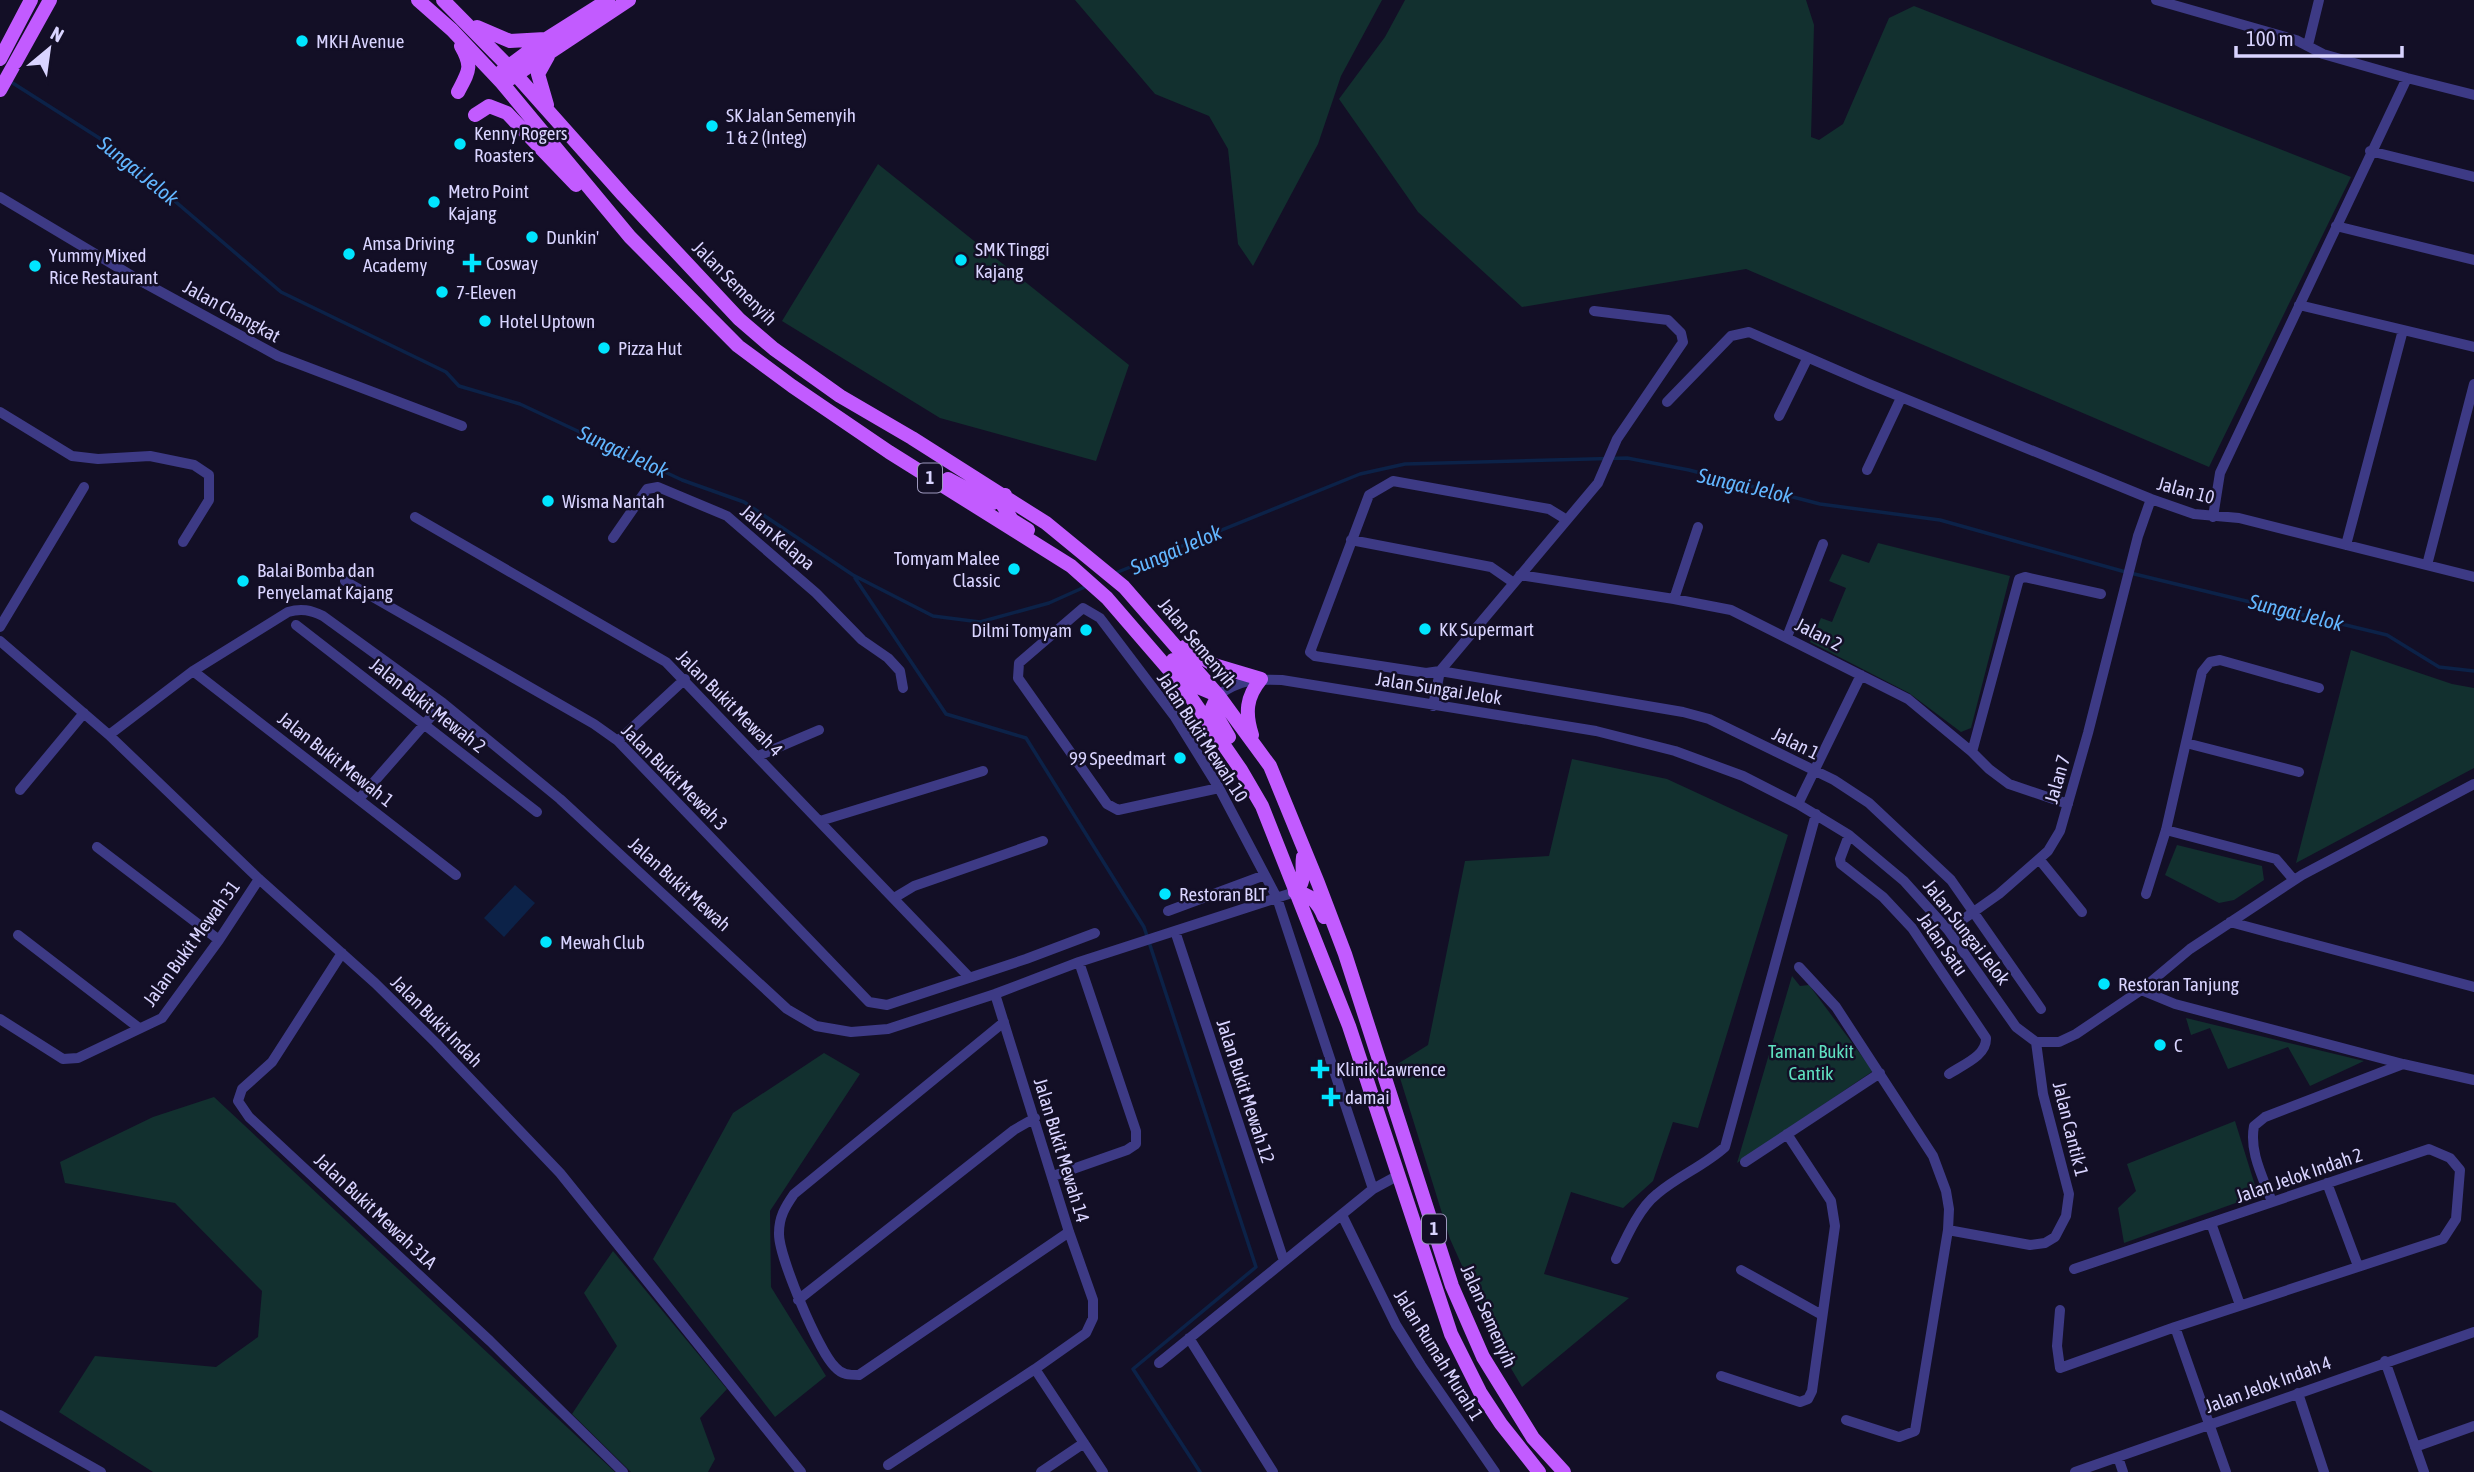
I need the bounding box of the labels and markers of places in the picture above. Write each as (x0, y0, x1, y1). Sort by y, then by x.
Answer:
place label: MKH Avenue (316, 30, 404, 52)
marker: MKH Avenue (294, 33, 310, 49)
place label: SK Jalan Semenyih 1 & 2 (Integ) (726, 104, 856, 148)
marker: SK Jalan Semenyih 1 & 2 (Integ) (704, 118, 720, 134)
place label: Kenny Rogers Roasters (474, 122, 568, 166)
marker: Kenny Rogers Roasters (452, 136, 468, 152)
place label: Metro Point Kajang (448, 180, 529, 224)
marker: Metro Point Kajang (426, 194, 442, 210)
place label: Dunkin' (546, 226, 599, 248)
marker: Dunkin' (524, 229, 540, 245)
place label: Amsa Driving Academy (363, 232, 455, 276)
place label: SMK Tinggi Kajang (975, 238, 1050, 282)
place label: Yummy Mixed Rice Restaurant (49, 244, 158, 288)
marker: Amsa Driving Academy (341, 246, 357, 262)
place label: Cosway (486, 252, 538, 274)
marker: SMK Tinggi Kajang (953, 252, 969, 268)
marker: Cosway (464, 255, 480, 271)
marker: Yummy Mixed Rice Restaurant (27, 258, 43, 274)
place label: 7-Eleven (456, 281, 517, 303)
marker: 7-Eleven (434, 284, 450, 300)
place label: Hotel Uptown (499, 310, 595, 332)
marker: Hotel Uptown (477, 313, 493, 329)
place label: Pizza Hut (618, 337, 682, 359)
marker: Pizza Hut (596, 340, 612, 356)
place label: Wisma Nantah (562, 490, 665, 512)
marker: Wisma Nantah (540, 493, 556, 509)
place label: Tomyam Malee Classic (894, 547, 1001, 591)
place label: Balai Bomba dan Penyelamat Kajang (257, 559, 394, 603)
marker: Tomyam Malee Classic (1006, 561, 1022, 577)
marker: Balai Bomba dan Penyelamat Kajang (235, 573, 251, 589)
place label: KK Supermart (1439, 618, 1534, 640)
place label: Dilmi Tomyam (971, 619, 1072, 641)
marker: KK Supermart (1417, 621, 1433, 637)
marker: Dilmi Tomyam (1078, 622, 1094, 638)
place label: 99 Speedmart (1069, 747, 1166, 769)
marker: 99 Speedmart (1172, 750, 1188, 766)
place label: Restoran BLT (1179, 883, 1268, 905)
marker: Restoran BLT (1157, 886, 1173, 902)
place label: Mewah Club (560, 931, 645, 953)
marker: Mewah Club (538, 934, 554, 950)
place label: Restoran Tanjung (2118, 973, 2240, 995)
marker: Restoran Tanjung (2096, 976, 2112, 992)
place label: C (2174, 1034, 2183, 1056)
marker: C (2152, 1037, 2168, 1053)
place label: Klinik Lawrence (1336, 1058, 1446, 1080)
marker: Klinik Lawrence (1310, 1059, 1330, 1079)
place label: damai (1345, 1086, 1390, 1108)
marker: damai (1323, 1089, 1339, 1105)

